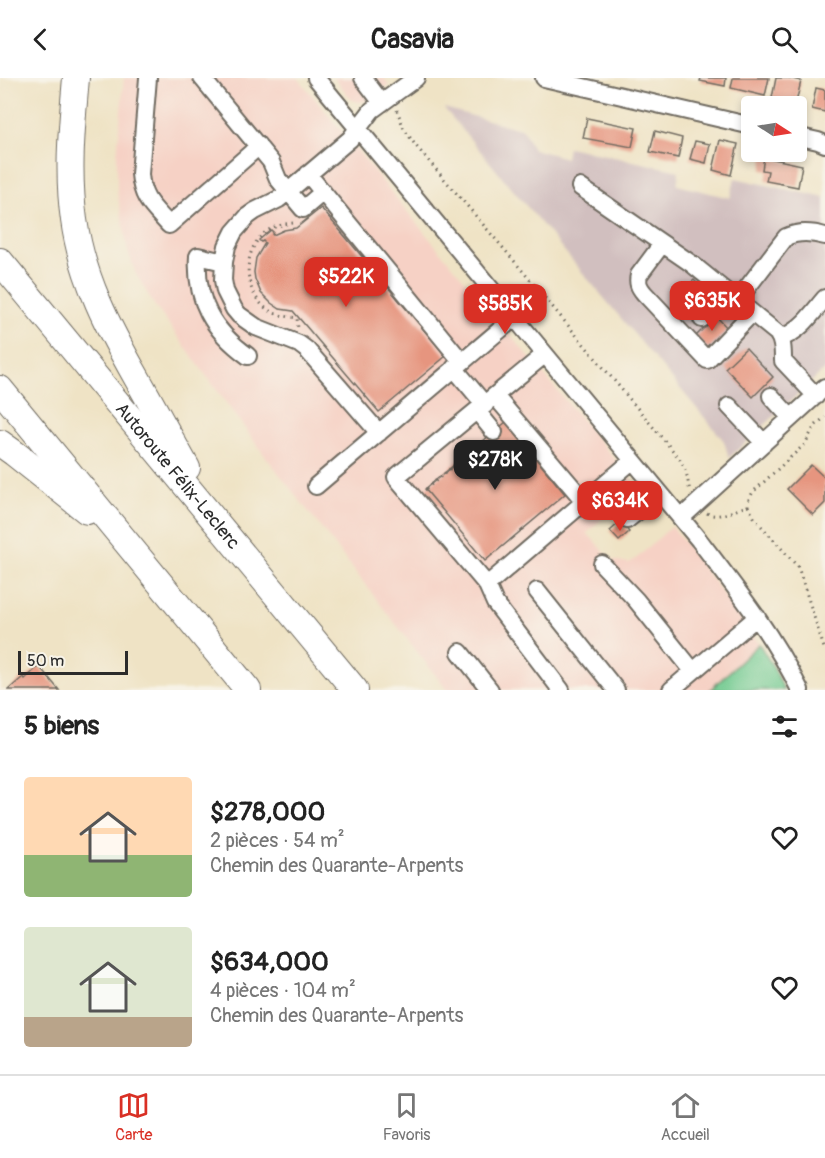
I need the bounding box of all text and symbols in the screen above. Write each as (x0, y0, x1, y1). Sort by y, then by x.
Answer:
icon: back (24, 23, 57, 56)
text: Casavia (371, 23, 454, 56)
icon: search (768, 23, 801, 56)
north arrow (741, 96, 807, 162)
map controls (741, 96, 807, 162)
pin: $522K (304, 257, 388, 308)
text: $522K (318, 264, 374, 289)
pin: $635K (670, 281, 754, 332)
pin: $585K (463, 284, 547, 335)
text: $635K (684, 288, 740, 313)
text: $585K (478, 291, 532, 316)
street label: Autoroute Félix-Leclerc (111, 398, 245, 554)
pin: $278K (453, 440, 537, 491)
text: $278K (468, 447, 522, 472)
pin: $634K (578, 481, 662, 532)
text: $634K (591, 488, 649, 513)
scale bar (18, 648, 128, 676)
text: 50 m (27, 651, 64, 671)
text: 5 biens (24, 710, 99, 742)
icon: filters (768, 710, 801, 743)
text: $278,000 (210, 796, 325, 828)
icon: home (72, 801, 144, 873)
icon: heart (768, 821, 801, 854)
text: 2 pièces · 54 m² (210, 828, 345, 853)
text: Chemin des Quarante-Arpents (210, 853, 463, 878)
text: $634,000 (210, 946, 329, 978)
icon: home (72, 951, 144, 1023)
icon: heart (768, 971, 801, 1004)
text: 4 pièces · 104 m² (210, 978, 356, 1003)
text: Chemin des Quarante-Arpents (210, 1003, 463, 1028)
tab: Carte (115, 1089, 153, 1145)
tab: Favoris (383, 1089, 430, 1145)
tab: Accueil (661, 1089, 710, 1145)

